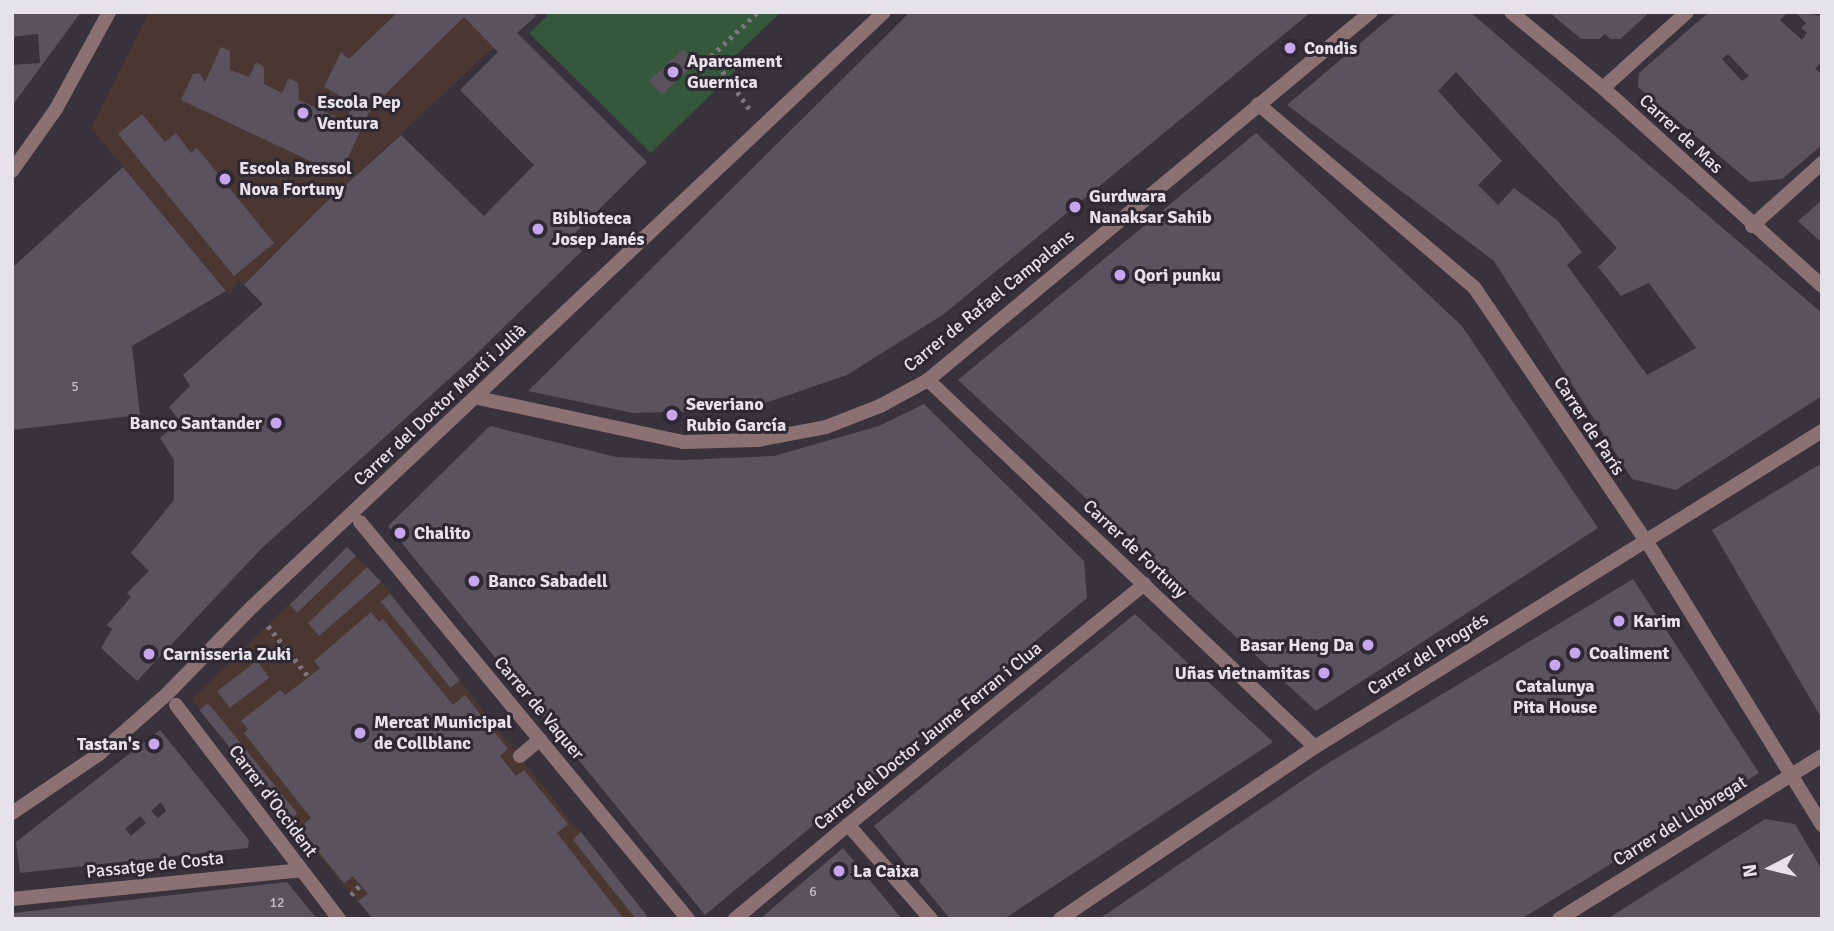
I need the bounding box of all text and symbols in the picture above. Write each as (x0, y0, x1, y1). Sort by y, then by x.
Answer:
place label: Condis (1304, 37, 1357, 59)
marker: Condis (1282, 40, 1298, 56)
place label: Aparcament Guernica (687, 51, 782, 94)
marker: Aparcament Guernica (665, 64, 681, 80)
street label: Carrer de Mas (1635, 90, 1727, 178)
place label: Escola Pep Ventura (317, 92, 401, 134)
marker: Escola Pep Ventura (295, 105, 311, 121)
place label: Escola Bressol Nova Fortuny (239, 158, 352, 200)
marker: Escola Bressol Nova Fortuny (217, 171, 233, 187)
place label: Gurdwara Nanaksar Sahib (1089, 186, 1212, 228)
marker: Gurdwara Nanaksar Sahib (1067, 199, 1083, 215)
place label: Biblioteca Josep Janés (552, 208, 645, 250)
marker: Biblioteca Josep Janés (530, 221, 546, 237)
street label: Carrer de Rafael Campalans (899, 226, 1079, 376)
place label: Qori punku (1134, 264, 1221, 286)
marker: Qori punku (1112, 267, 1128, 283)
street label: Carrer del Doctor Martí i Julià (349, 319, 531, 491)
street label: Carrer de París (1549, 373, 1629, 479)
house number: 5 (71, 379, 79, 395)
place label: Severiano Rubio García (686, 394, 786, 436)
marker: Severiano Rubio García (664, 407, 680, 423)
place label: Banco Santander (129, 412, 262, 434)
marker: Banco Santander (268, 415, 284, 431)
street label: Carrer de Fortuny (1079, 495, 1191, 603)
place label: Chalito (414, 522, 471, 544)
marker: Chalito (392, 525, 408, 541)
place label: Banco Sabadell (488, 570, 608, 592)
marker: Banco Sabadell (466, 573, 482, 589)
street label: Carrer del Progrés (1364, 608, 1492, 700)
place label: Karim (1633, 610, 1681, 632)
marker: Karim (1611, 613, 1627, 629)
place label: Basar Heng Da (1240, 634, 1354, 656)
street label: Carrer del Doctor Jaume Ferran i Clua (810, 637, 1046, 835)
marker: Basar Heng Da (1360, 637, 1376, 653)
place label: Coaliment (1589, 642, 1669, 664)
place label: Carnisseria Zuki (163, 643, 291, 665)
marker: Coaliment (1567, 645, 1583, 661)
marker: Carnisseria Zuki (141, 646, 157, 662)
street label: Carrer de Vaquer (489, 652, 589, 764)
marker: Catalunya Pita House (1547, 657, 1563, 673)
place label: Uñas vietnamitas (1175, 662, 1310, 684)
marker: Uñas vietnamitas (1316, 665, 1332, 681)
place label: Catalunya Pita House (1513, 676, 1597, 718)
place label: Mercat Municipal de Collblanc (374, 712, 512, 754)
marker: Mercat Municipal de Collblanc (352, 725, 368, 741)
place label: Tastan's (77, 733, 140, 755)
marker: Tastan's (146, 736, 162, 752)
street label: Carrer d'Occident (224, 741, 322, 861)
street label: Carrer del Llobregat (1609, 771, 1751, 871)
north arrow (1736, 833, 1806, 903)
street label: Passatge de Costa (85, 847, 225, 883)
place label: La Caixa (853, 860, 919, 882)
marker: La Caixa (831, 863, 847, 879)
text: N (1737, 863, 1763, 879)
house number: 6 (809, 884, 817, 900)
house number: 12 (269, 895, 285, 911)

